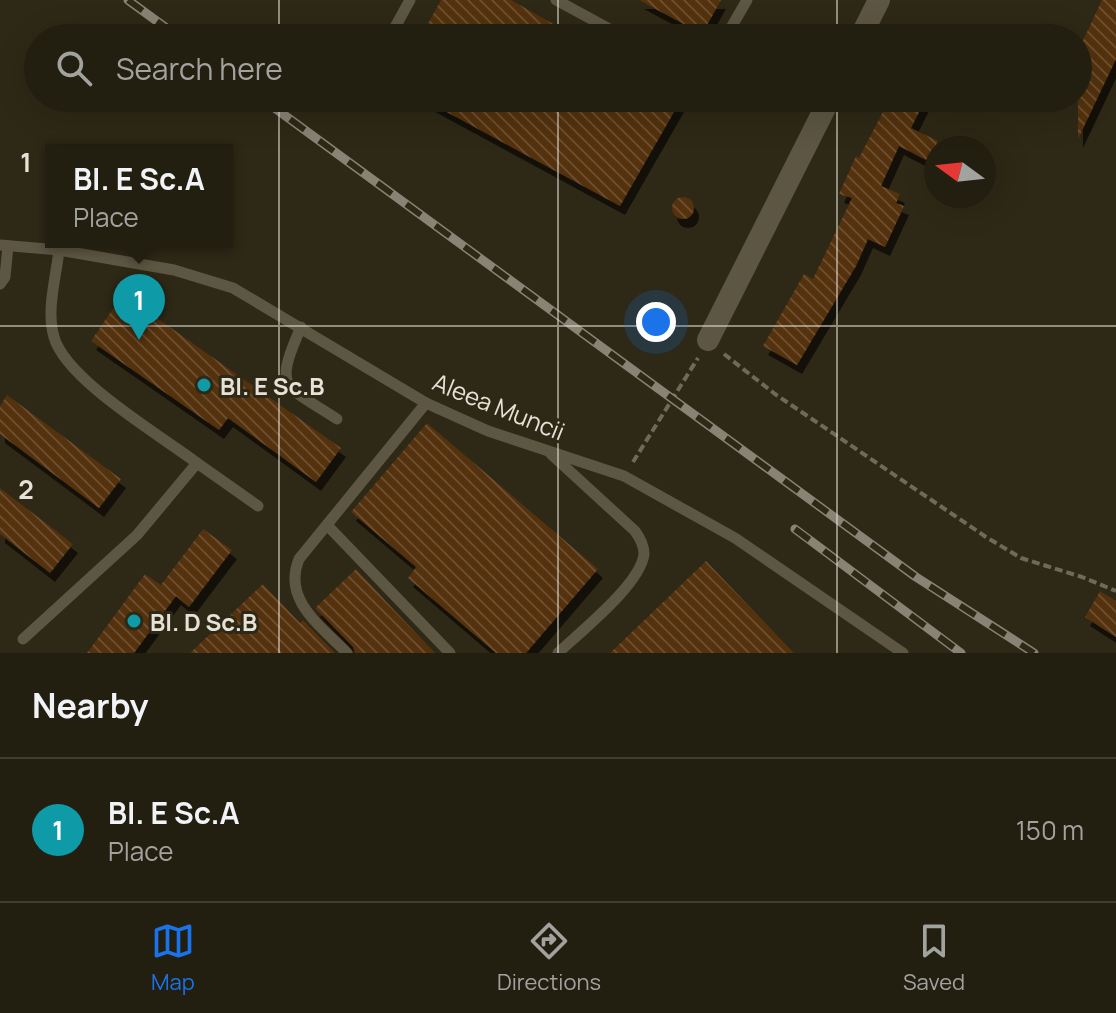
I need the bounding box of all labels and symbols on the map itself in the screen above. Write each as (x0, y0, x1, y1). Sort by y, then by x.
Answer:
north arrow (924, 136, 996, 208)
text: 1 (20, 144, 32, 180)
pin: 1 (113, 274, 165, 340)
your location (636, 302, 676, 342)
street label: Aleea Muncii (428, 365, 570, 447)
place label: Bl. E Sc.B (220, 369, 324, 402)
marker: Bl. E Sc.B (195, 376, 213, 394)
text: 2 (18, 471, 34, 507)
place label: Bl. D Sc.B (150, 605, 257, 638)
marker: Bl. D Sc.B (125, 612, 143, 630)

